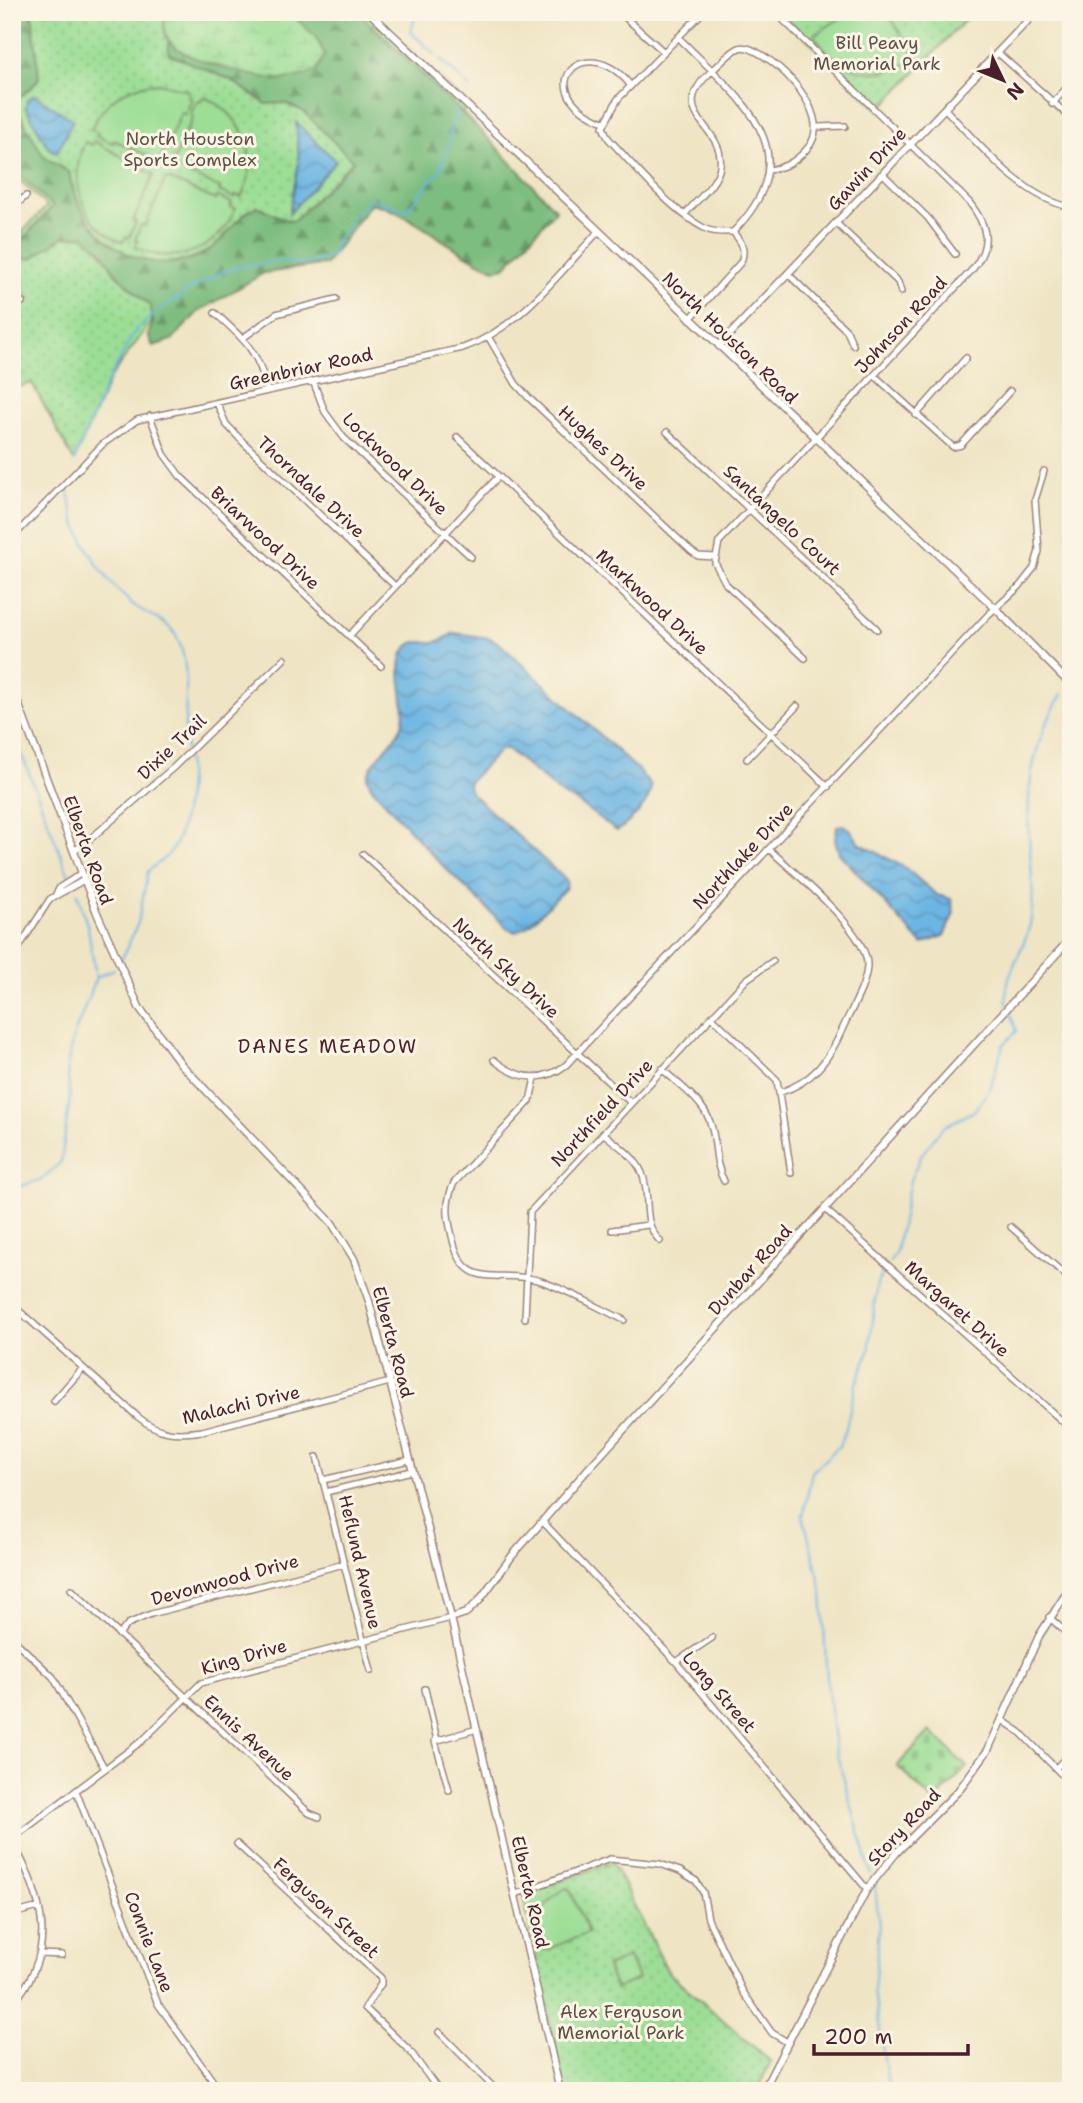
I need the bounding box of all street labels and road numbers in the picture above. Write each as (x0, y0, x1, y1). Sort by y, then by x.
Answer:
street label: Gawin Drive (822, 122, 912, 216)
street label: North Houston Road (657, 267, 803, 409)
street label: Johnson Road (850, 271, 952, 379)
street label: Greenbriar Road (227, 342, 375, 396)
street label: Hughes Drive (553, 400, 653, 496)
street label: Lockwood Drive (337, 407, 453, 521)
street label: Thorndale Drive (252, 431, 370, 543)
street label: Santangelo Court (718, 459, 846, 581)
street label: Briarwood Drive (205, 481, 325, 595)
street label: Markwood Drive (591, 544, 713, 660)
street label: Dixie Trail (132, 709, 212, 785)
street label: Elberta Road (57, 792, 119, 908)
street label: Northlake Drive (687, 798, 799, 914)
street label: North Sky Drive (447, 912, 565, 1024)
street label: Northfield Drive (546, 1054, 658, 1172)
street label: Dunbar Road (703, 1219, 797, 1321)
street label: Margaret Drive (899, 1255, 1015, 1363)
street label: Elberta Road (367, 1283, 419, 1401)
street label: Malachi Drive (180, 1380, 302, 1430)
street label: Heflund Avenue (333, 1493, 387, 1631)
street label: Devonwood Drive (149, 1549, 301, 1611)
street label: King Drive (198, 1633, 290, 1681)
street label: Long Street (677, 1646, 761, 1738)
street label: Ennis Avenue (198, 1690, 300, 1786)
street label: Story Road (862, 1783, 946, 1871)
street label: Elberta Road (505, 1833, 555, 1951)
street label: Ferguson Street (268, 1852, 385, 1964)
street label: Connie Lane (119, 1888, 179, 1996)

